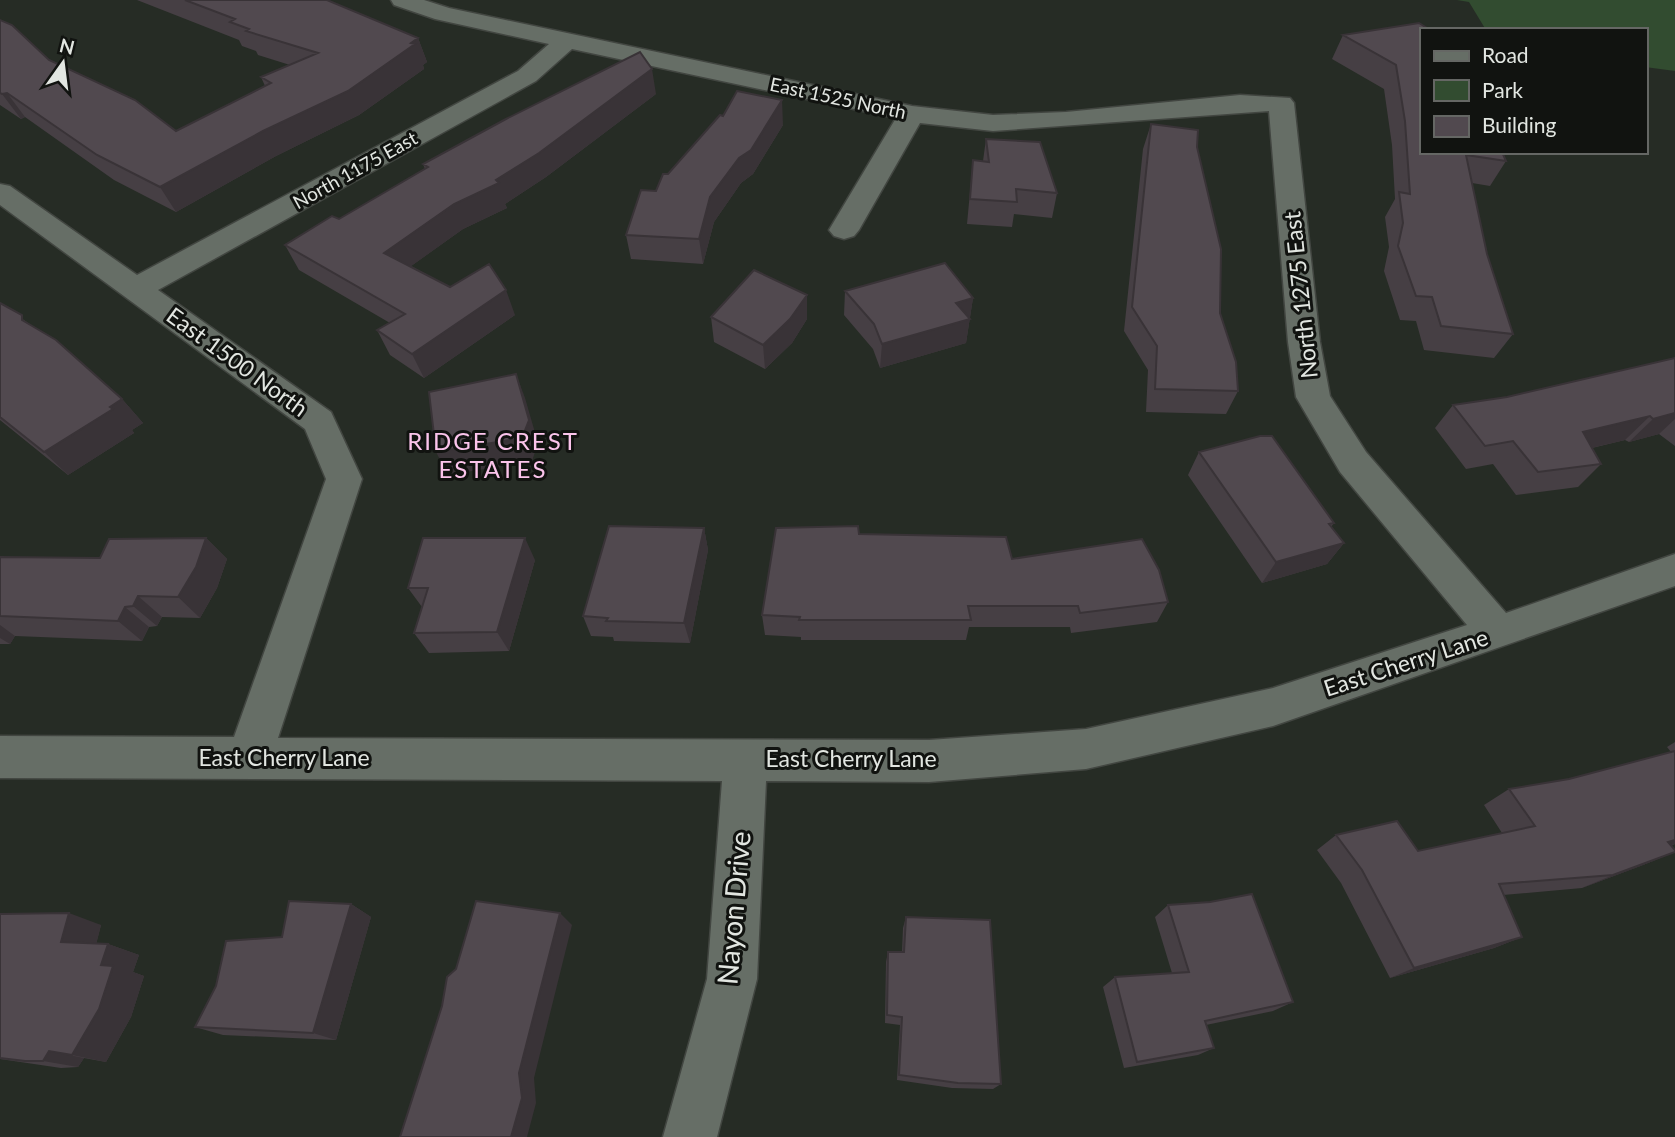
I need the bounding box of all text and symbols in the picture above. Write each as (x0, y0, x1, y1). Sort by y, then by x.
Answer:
north arrow (28, 28, 98, 98)
legend (1420, 28, 1647, 154)
text: N (57, 33, 77, 59)
text: Road (1482, 42, 1529, 67)
street label: East 1525 North (768, 72, 908, 123)
text: Park (1482, 77, 1523, 102)
text: Building (1482, 112, 1557, 137)
street label: North 1175 East (289, 126, 421, 213)
street label: North 1275 East (1277, 210, 1323, 380)
street label: East 1500 North (162, 301, 314, 422)
district label: RIDGE CREST ESTATES (407, 426, 579, 483)
street label: East Cherry Lane (1320, 622, 1491, 702)
street label: East Cherry Lane (198, 743, 370, 771)
street label: East Cherry Lane (765, 744, 937, 772)
street label: Nayon Drive (709, 830, 757, 986)

